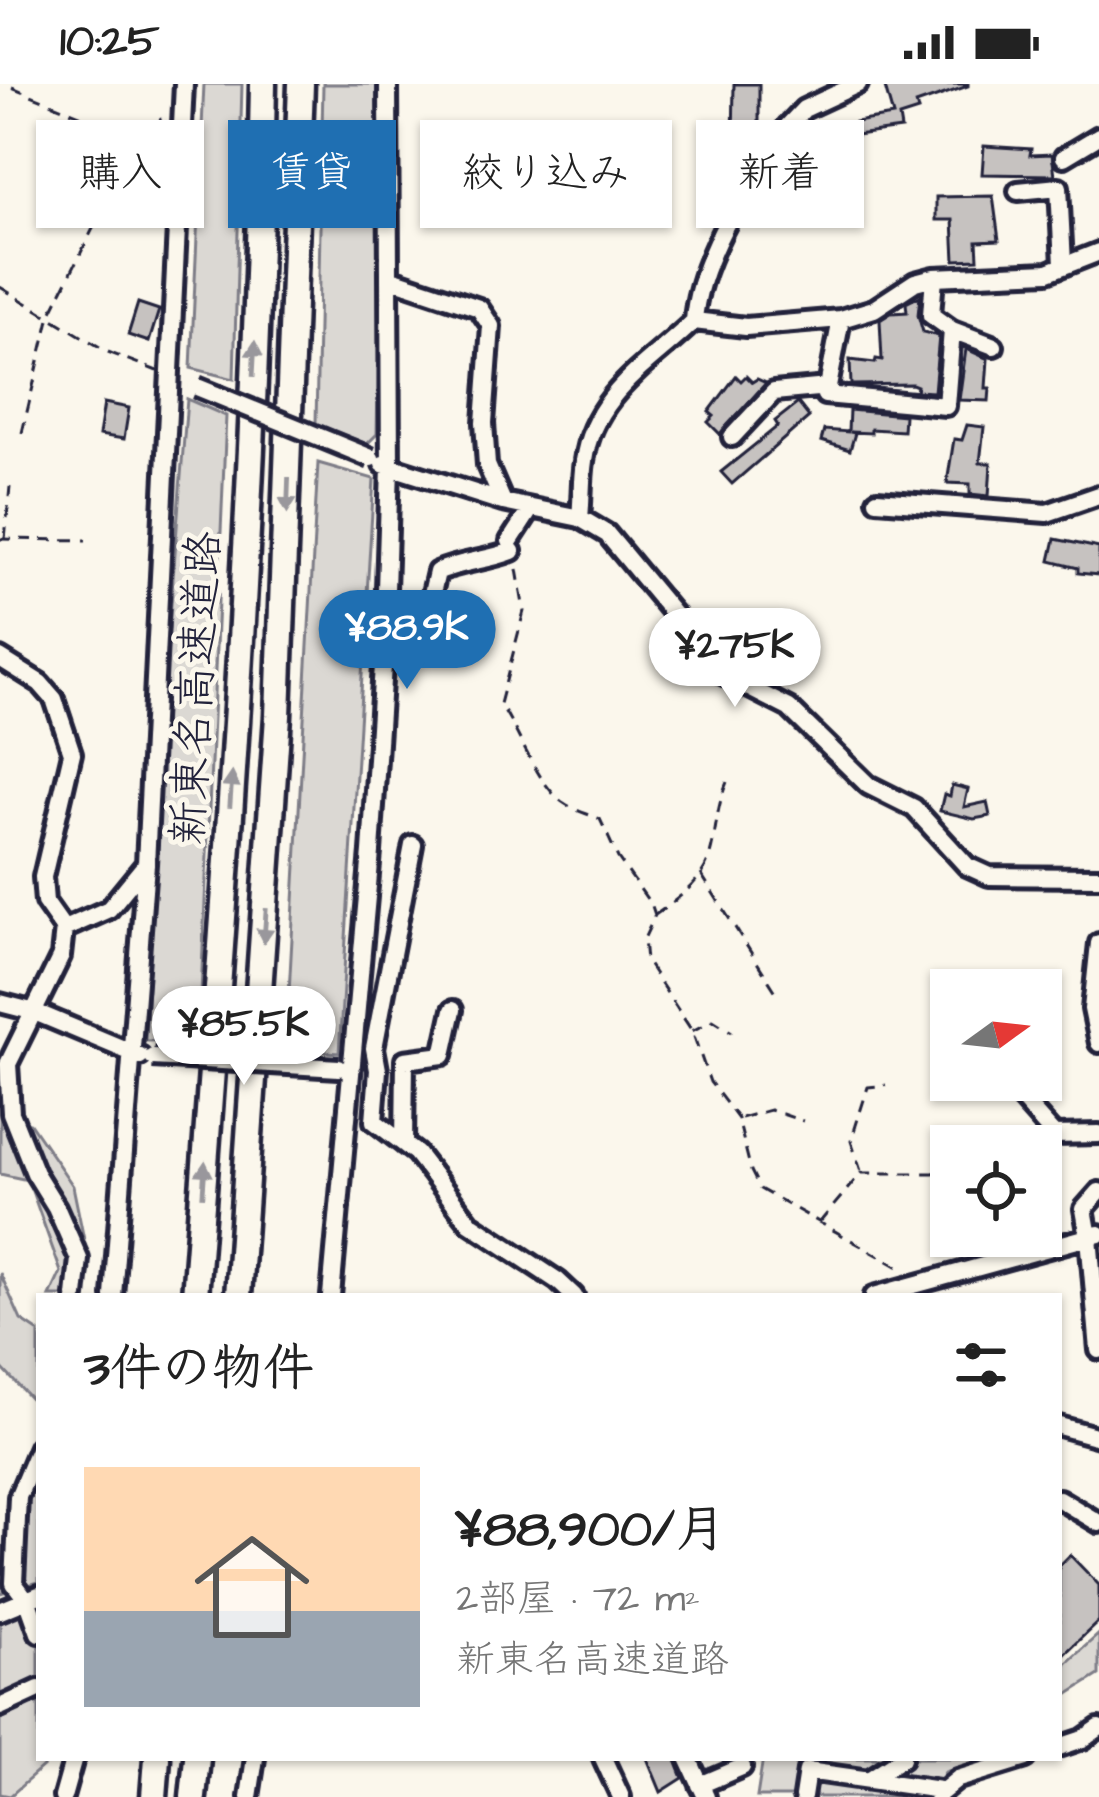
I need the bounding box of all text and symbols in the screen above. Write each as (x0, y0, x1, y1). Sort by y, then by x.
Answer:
text: 10:25 (60, 11, 159, 73)
chip: 購入 (36, 120, 204, 228)
chip: 賃貸 (228, 120, 396, 228)
chip: 絞り込み (420, 120, 672, 228)
chip: 新着 (696, 120, 864, 228)
one-way arrow (245, 339, 264, 377)
one-way arrow (279, 477, 298, 515)
street label: 新東名高速道路 (158, 529, 236, 847)
pin: ¥88.9K (309, 590, 505, 692)
text: ¥88.9K (346, 602, 468, 656)
pin: ¥275K (651, 608, 819, 710)
text: ¥275K (676, 620, 794, 674)
one-way arrow (222, 770, 241, 808)
one-way arrow (256, 908, 275, 945)
north arrow (930, 969, 1062, 1101)
map controls (930, 969, 1062, 1257)
pin: ¥85.5K (146, 986, 342, 1088)
text: ¥85.5K (179, 998, 309, 1052)
button: locate (930, 1125, 1062, 1257)
one-way arrow (194, 1160, 213, 1197)
icon: filters (948, 1332, 1014, 1398)
text: 3件の物件 (84, 1334, 314, 1405)
text: ¥88,900/月 (456, 1495, 726, 1566)
icon: home (180, 1515, 324, 1659)
text: 2部屋 · 72 m² (456, 1573, 700, 1627)
text: 新東名高速道路 (456, 1634, 729, 1688)

